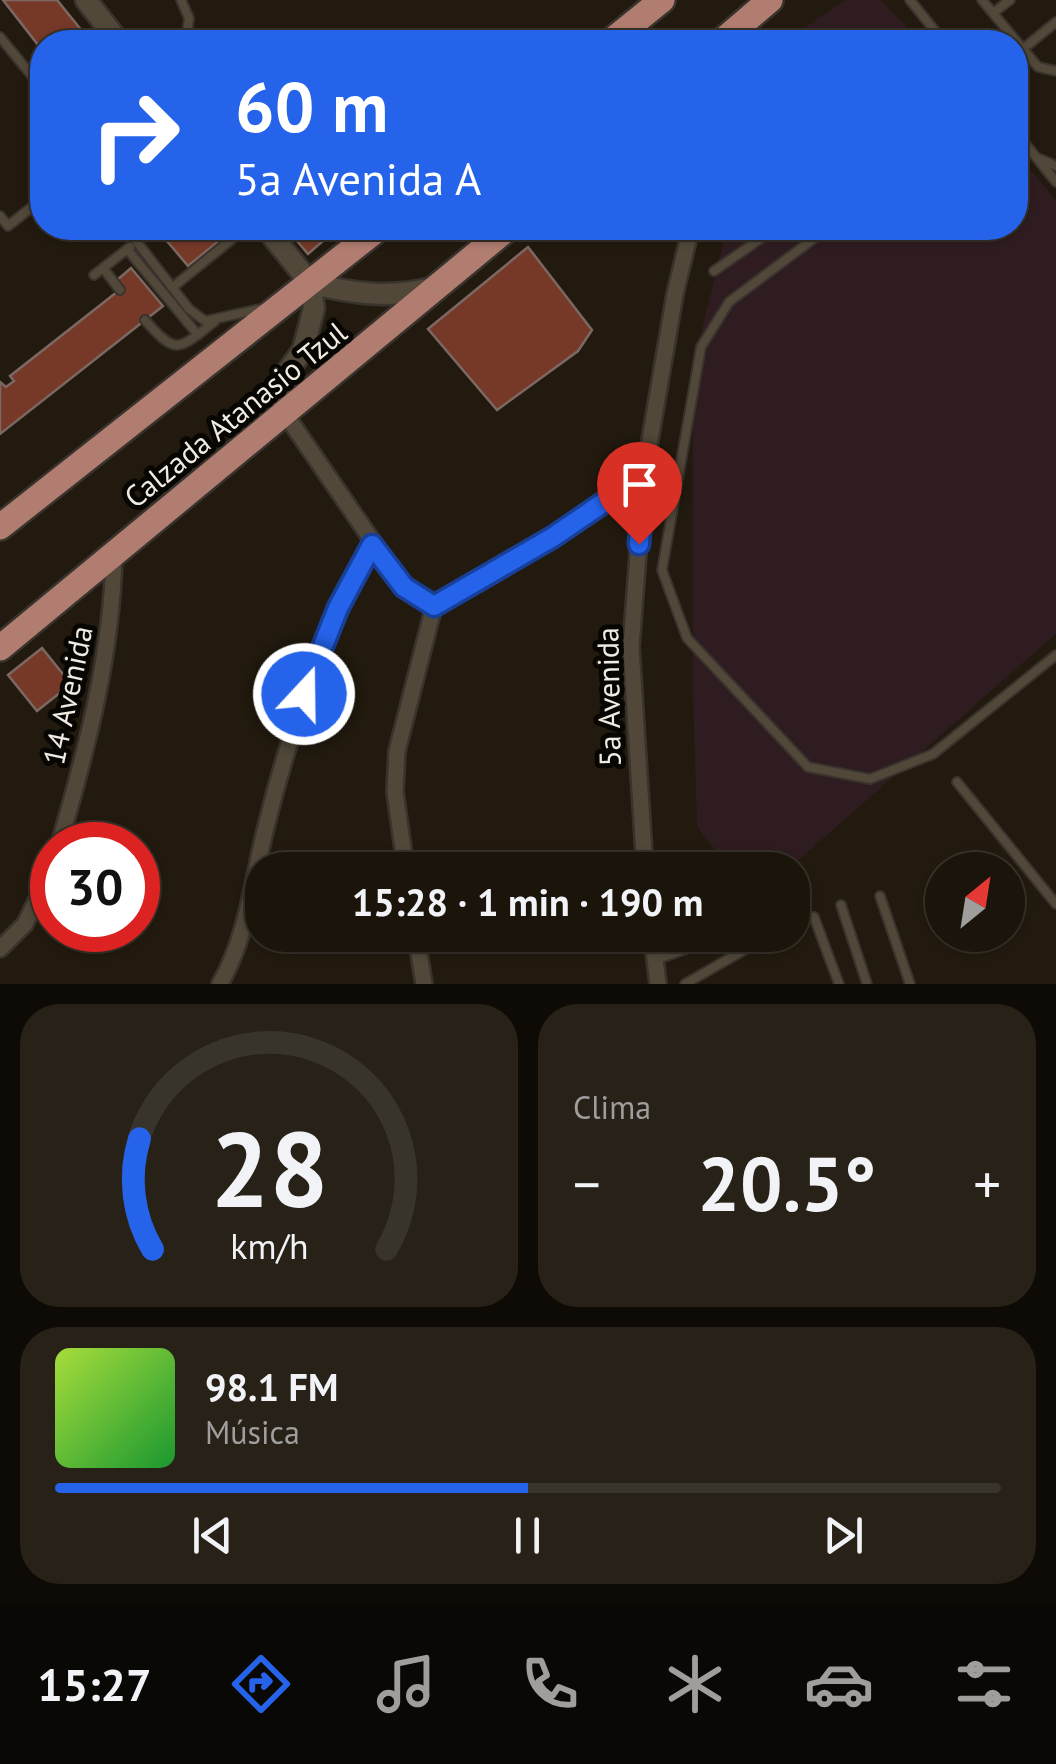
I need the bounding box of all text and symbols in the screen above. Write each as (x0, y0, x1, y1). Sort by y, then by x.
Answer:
text: 60 m (235, 61, 388, 151)
icon: right (70, 70, 200, 200)
text: 5a Avenida A (235, 149, 481, 207)
street label: Calzada Atanasio Tzul (116, 312, 354, 516)
pin (597, 442, 682, 545)
icon: arrive (612, 457, 667, 512)
street label: 14 Avenida (33, 622, 101, 768)
street label: 5a Avenida (587, 627, 629, 767)
position arrow (252, 642, 356, 746)
speed limit sign: 30 (30, 822, 160, 952)
north arrow (925, 852, 1025, 952)
map controls (925, 852, 1025, 952)
text: 15:28 · 1 min · 190 m (352, 877, 703, 926)
text: Clima (573, 1086, 651, 1128)
text: 28 (210, 1101, 328, 1236)
text: 20.5° (698, 1135, 876, 1232)
text: − (573, 1148, 601, 1219)
text: + (973, 1148, 1001, 1219)
text: km/h (230, 1223, 308, 1269)
text: 98.1 FM (205, 1362, 338, 1411)
text: Música (205, 1411, 300, 1453)
icon: previous (185, 1508, 240, 1563)
icon: pause (500, 1508, 555, 1563)
icon: next (816, 1508, 871, 1563)
icon: directions (226, 1649, 296, 1719)
icon: music (371, 1649, 441, 1719)
icon: phone (515, 1649, 585, 1719)
icon: climate (660, 1649, 730, 1719)
icon: car (804, 1649, 874, 1719)
icon: filters (949, 1649, 1019, 1719)
text: 15:27 (37, 1655, 151, 1713)

